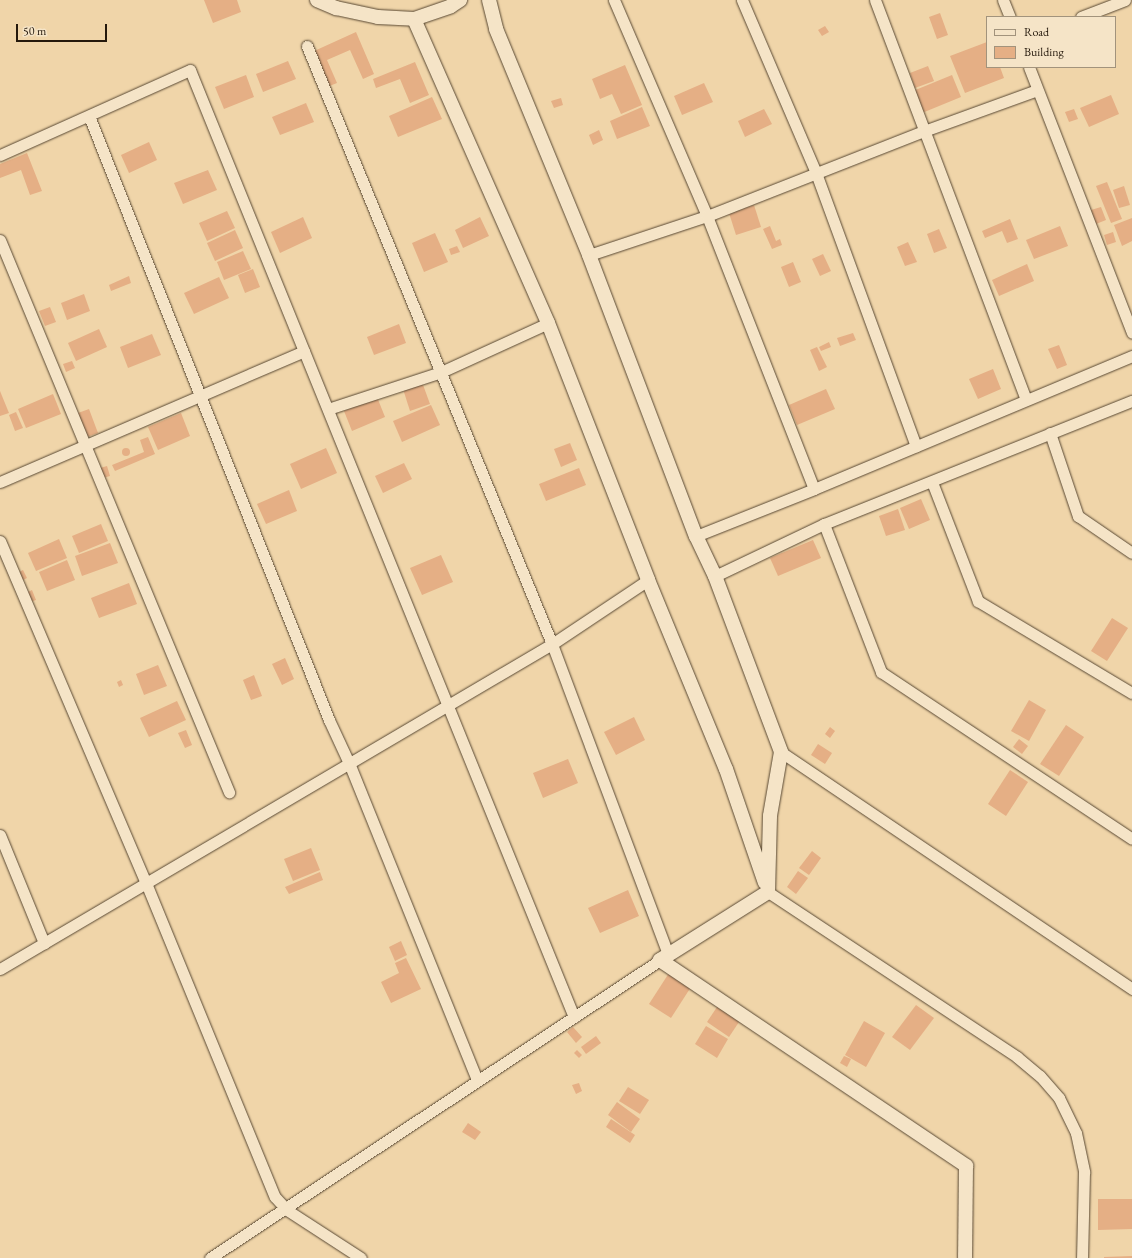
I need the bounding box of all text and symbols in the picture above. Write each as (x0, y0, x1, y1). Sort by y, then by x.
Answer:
scale bar (18, 16, 109, 42)
legend (986, 16, 1116, 68)
text: 50 m (23, 23, 46, 39)
text: Road (1024, 24, 1049, 40)
text: Building (1024, 44, 1064, 60)

